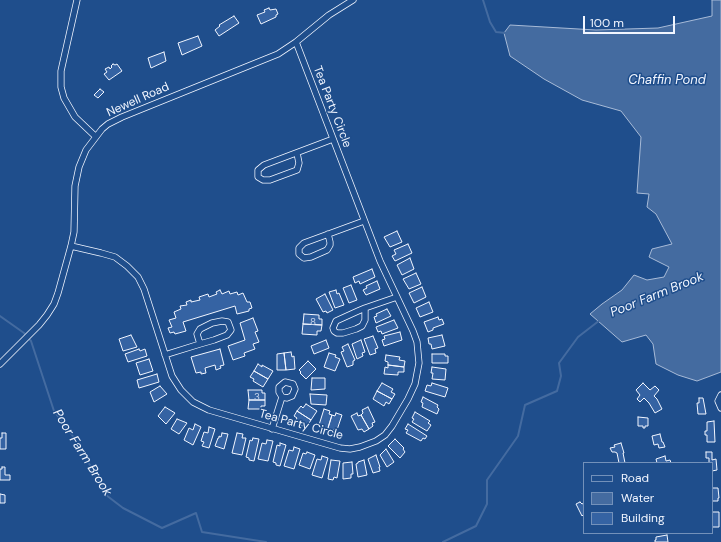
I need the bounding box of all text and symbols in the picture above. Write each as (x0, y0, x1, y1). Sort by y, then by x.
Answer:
scale bar (585, 8, 677, 34)
text: 100 m (590, 15, 624, 31)
street label: Tea Party Circle (310, 64, 354, 150)
water label: Chaffin Pond (628, 73, 706, 89)
street label: Newell Road (104, 80, 172, 120)
water label: Poor Farm Brook (608, 269, 706, 321)
house number: 8 (310, 316, 316, 328)
house number: 3 (254, 391, 260, 403)
water label: Poor Farm Brook (49, 407, 115, 499)
street label: Tea Party Circle (257, 407, 345, 443)
legend (583, 462, 713, 534)
text: Road (621, 470, 649, 486)
text: Water (621, 490, 654, 506)
text: Building (621, 510, 665, 526)

